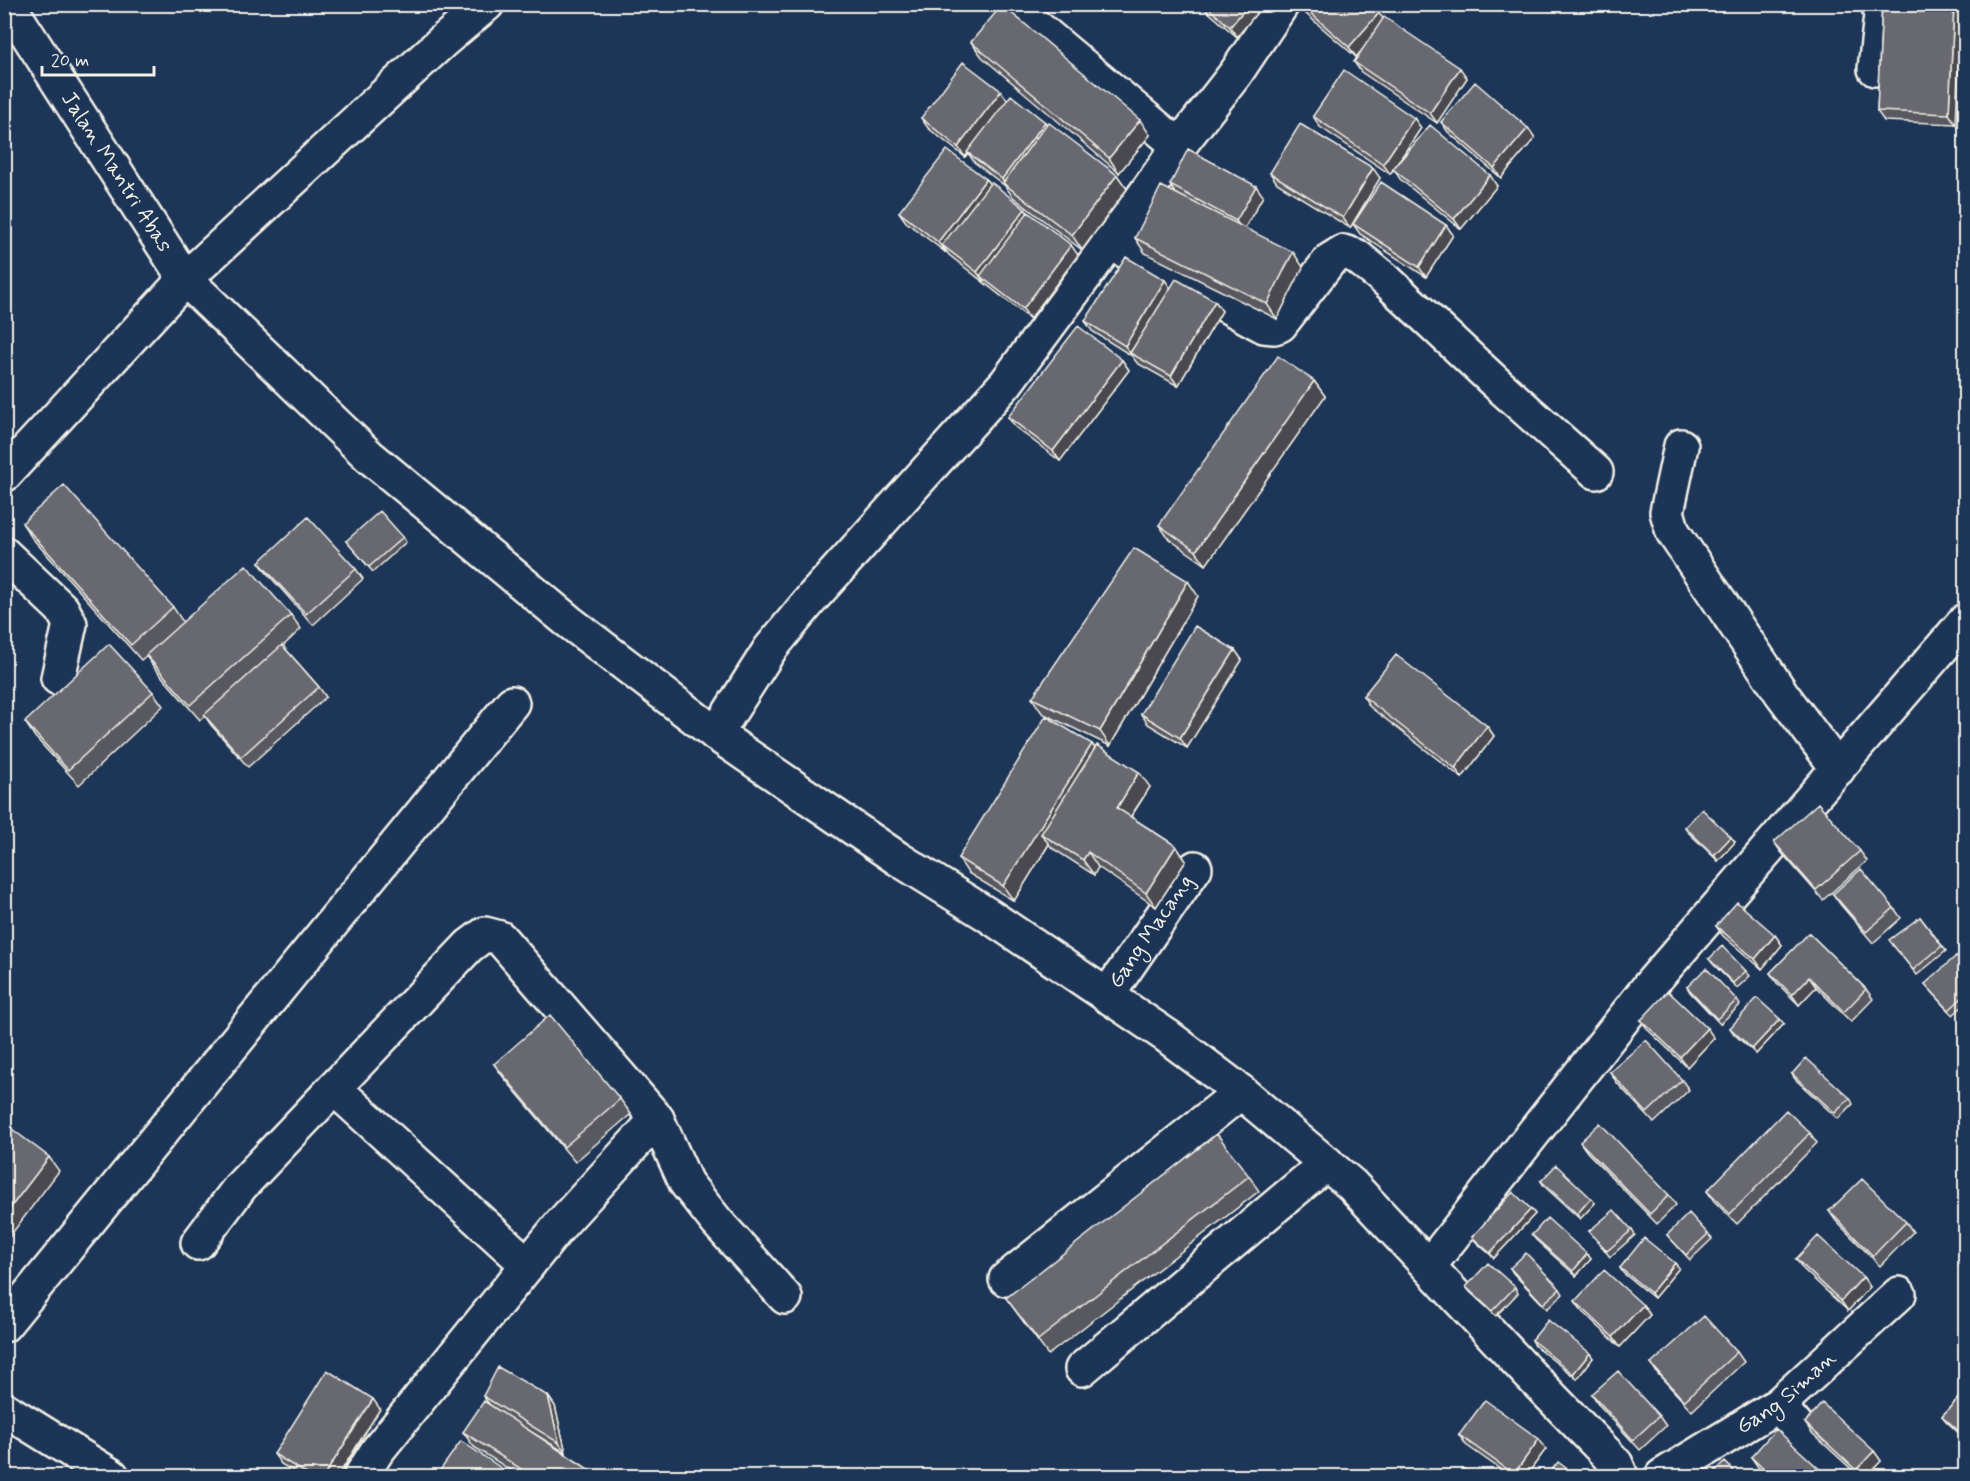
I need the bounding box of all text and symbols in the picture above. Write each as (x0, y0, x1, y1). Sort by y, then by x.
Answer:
scale bar (42, 39, 154, 77)
text: 20 m (51, 49, 89, 73)
street label: Jalan Mantri Abas (54, 87, 178, 258)
street label: Gang Macang (1102, 869, 1201, 994)
street label: Gang Siman (1731, 1345, 1842, 1441)

